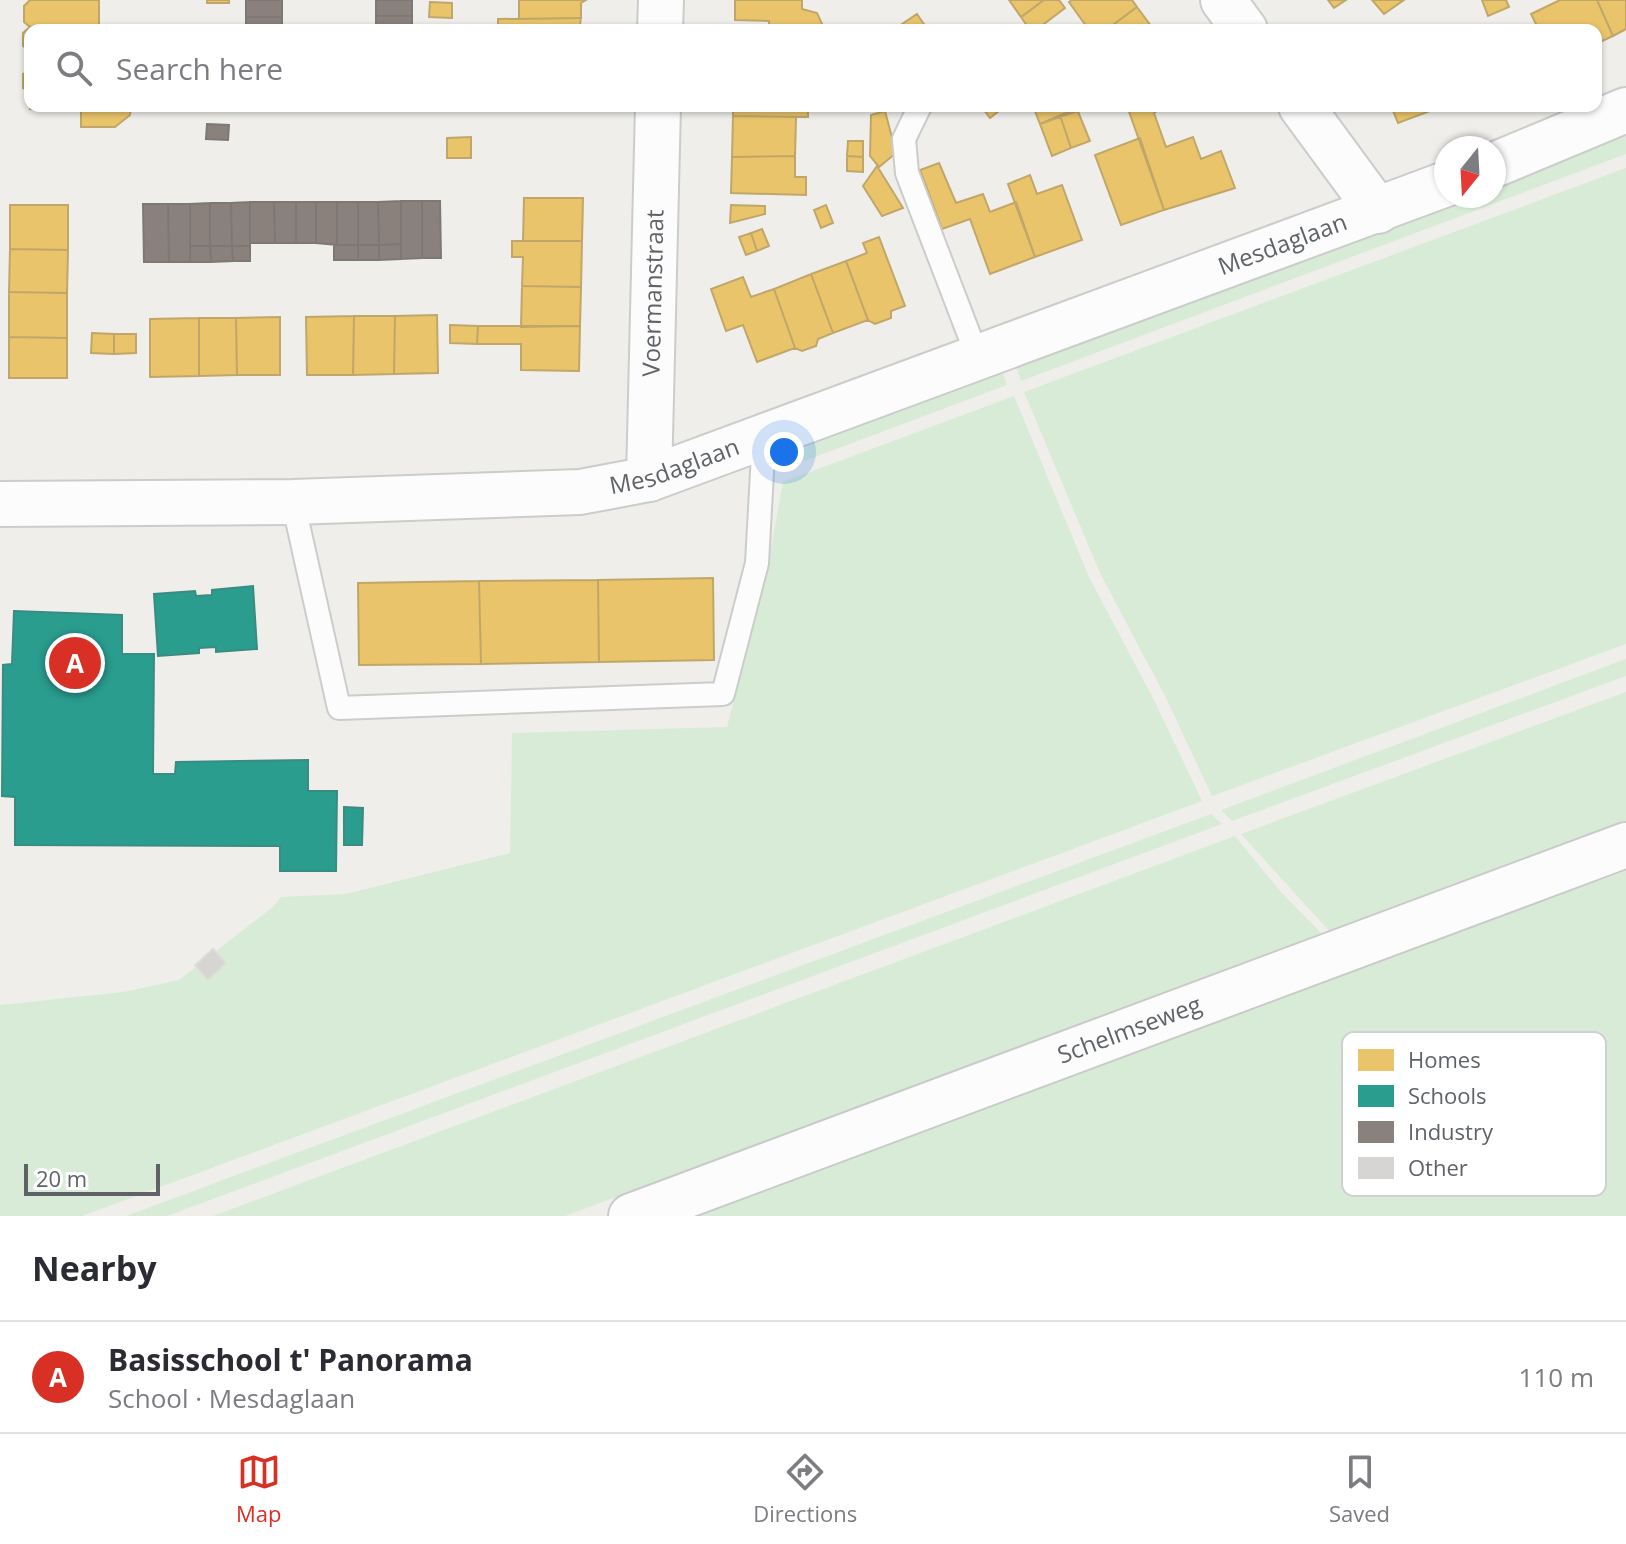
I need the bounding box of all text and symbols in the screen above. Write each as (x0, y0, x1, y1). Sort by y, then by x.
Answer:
search box (24, 24, 1602, 112)
icon: search (52, 46, 96, 90)
text: Search here (116, 48, 283, 89)
north arrow (1434, 136, 1506, 208)
street label: Mesdaglaan (1213, 204, 1351, 282)
street label: Voermanstraat (633, 209, 671, 377)
street label: Mesdaglaan (606, 429, 743, 501)
your location (764, 432, 804, 472)
pin: A (49, 633, 101, 693)
street label: Schelmseweg (1052, 987, 1206, 1071)
legend (1342, 1032, 1606, 1196)
text: Homes (1408, 1044, 1481, 1074)
text: Schools (1408, 1080, 1487, 1110)
text: Industry (1408, 1116, 1494, 1146)
text: Other (1408, 1152, 1468, 1182)
scale bar (24, 1160, 160, 1196)
text: 20 m (36, 1163, 87, 1193)
text: Nearby (32, 1245, 157, 1291)
text: Basisschool t' Panorama (108, 1339, 473, 1380)
text: A (49, 1359, 67, 1395)
text: 110 m (1519, 1359, 1594, 1395)
text: School · Mesdaglaan (108, 1380, 355, 1416)
tab: Map (236, 1450, 281, 1528)
tab: Directions (753, 1450, 857, 1528)
tab: Saved (1329, 1450, 1390, 1528)

